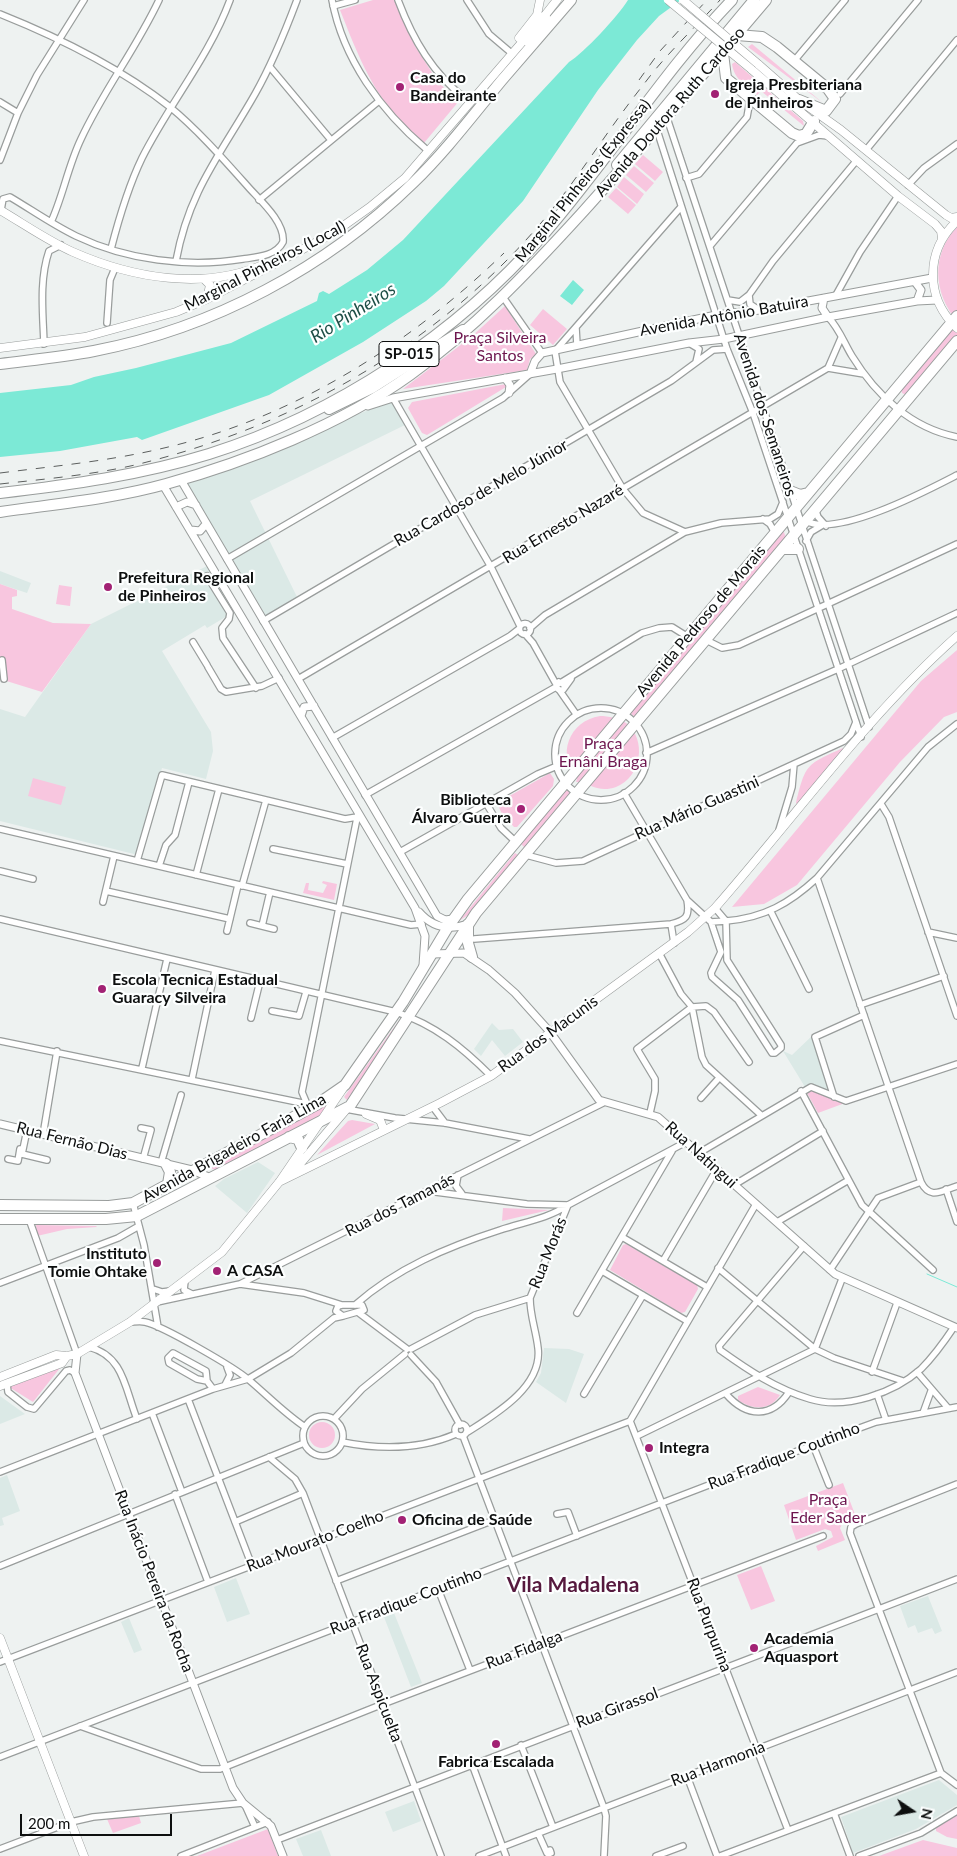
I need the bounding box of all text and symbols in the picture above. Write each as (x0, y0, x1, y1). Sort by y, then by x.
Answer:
street label: Avenida Doutora Ruth Cardoso (591, 23, 749, 201)
place label: Casa do Bandeirante (410, 68, 497, 106)
place label: Igreja Presbiteriana de Pinheiros (725, 75, 862, 113)
marker: Casa do Bandeirante (394, 81, 406, 93)
marker: Igreja Presbiteriana de Pinheiros (709, 88, 721, 100)
street label: Marginal Pinheiros (Expressa) (511, 96, 655, 266)
street label: Marginal Pinheiros (Local) (181, 217, 349, 315)
water label: Rio Pinheiros (306, 278, 400, 348)
street label: Avenida Antônio Batuira (638, 292, 810, 340)
park label: Praça Silveira Santos (454, 328, 546, 366)
street label: Avenida dos Semaneiros (730, 331, 800, 499)
road number: SP-015 (379, 342, 439, 366)
street label: Rua Cardoso de Melo Júnior (391, 435, 571, 551)
street label: Rua Ernesto Nazaré (499, 480, 627, 568)
street label: Avenida Pedroso de Morais (632, 542, 770, 700)
place label: Prefeitura Regional de Pinheiros (118, 568, 254, 606)
marker: Prefeitura Regional de Pinheiros (102, 581, 114, 593)
park label: Praça Ernâni Braga (559, 734, 647, 772)
street label: Rua Mário Guastini (632, 772, 762, 844)
place label: Biblioteca Álvaro Guerra (412, 790, 511, 828)
marker: Biblioteca Álvaro Guerra (515, 803, 527, 815)
place label: Escola Tecnica Estadual Guaracy Silveira (112, 970, 278, 1008)
marker: Escola Tecnica Estadual Guaracy Silveira (96, 983, 108, 995)
street label: Rua dos Macunis (494, 991, 602, 1077)
street label: Avenida Brigadeiro Faria Lima (139, 1089, 329, 1207)
street label: Rua Fernão Dias (14, 1118, 130, 1164)
street label: Rua Natingui (661, 1118, 741, 1192)
street label: Rua dos Tamanás (342, 1169, 458, 1241)
street label: Rua Morás (525, 1215, 571, 1291)
place label: Instituto Tomie Ohtake (48, 1244, 147, 1282)
marker: Instituto Tomie Ohtake (151, 1257, 163, 1269)
place label: A CASA (227, 1261, 283, 1281)
marker: A CASA (211, 1265, 223, 1277)
street label: Rua Fradique Coutinho (705, 1418, 863, 1494)
place label: Integra (659, 1438, 709, 1458)
marker: Integra (643, 1442, 655, 1454)
street label: Rua Inácio Pereira da Rocha (110, 1487, 198, 1675)
park label: Praça Eder Sader (790, 1490, 866, 1528)
street label: Rua Mourato Coelho (244, 1506, 386, 1576)
place label: Oficina de Saúde (412, 1510, 532, 1530)
marker: Oficina de Saúde (396, 1514, 408, 1526)
street label: Rua Fradique Coutinho (327, 1563, 485, 1639)
district label: Vila Madalena (507, 1572, 639, 1598)
street label: Rua Purpurina (682, 1575, 736, 1675)
street label: Rua Fidalga (483, 1627, 565, 1673)
place label: Academia Aquasport (764, 1629, 838, 1667)
street label: Rua Aspicuelta (351, 1641, 407, 1745)
marker: Academia Aquasport (748, 1642, 760, 1654)
street label: Rua Girassol (573, 1684, 661, 1732)
street label: Rua Harmonia (668, 1737, 768, 1791)
marker: Fabrica Escalada (490, 1738, 502, 1750)
place label: Fabrica Escalada (438, 1752, 554, 1772)
north arrow (887, 1786, 937, 1836)
scale bar (22, 1804, 175, 1836)
text: N (918, 1807, 937, 1821)
text: 200 m (28, 1814, 70, 1832)

